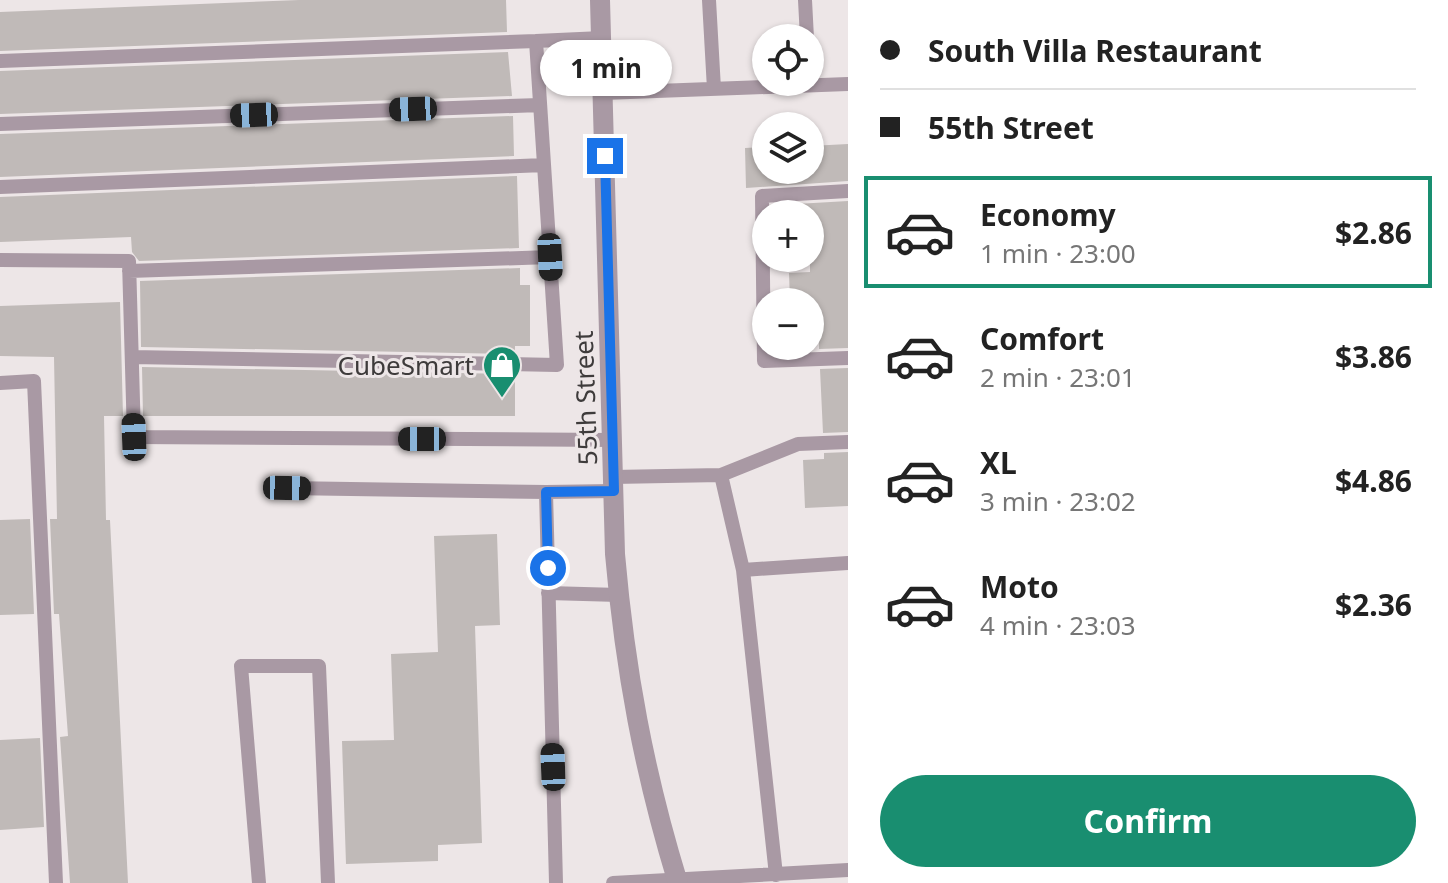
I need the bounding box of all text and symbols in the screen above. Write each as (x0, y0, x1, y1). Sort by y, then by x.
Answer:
map controls (752, 24, 824, 360)
button: locate (752, 24, 824, 96)
text: South Villa Restaurant (928, 30, 1262, 71)
callout: 1 min (539, 40, 671, 96)
text: 1 min (570, 50, 642, 86)
car (389, 96, 437, 122)
car (230, 102, 278, 128)
text: 55th Street (928, 107, 1094, 148)
button: layers (752, 112, 824, 184)
route end (587, 138, 623, 174)
text: Economy (980, 194, 1116, 235)
icon: car (884, 196, 956, 268)
button: + (752, 200, 824, 272)
text: $2.86 (1335, 212, 1412, 253)
car (537, 232, 563, 282)
text: 1 min · 23:00 (980, 235, 1136, 271)
button: − (752, 288, 824, 360)
text: Comfort (980, 318, 1104, 359)
icon: car (884, 320, 956, 392)
street label: 55th Street (565, 330, 605, 466)
text: $3.86 (1335, 336, 1412, 377)
shop icon: CubeSmart (481, 344, 523, 399)
place label: CubeSmart (338, 347, 474, 383)
text: 2 min · 23:01 (980, 359, 1136, 395)
car (121, 413, 147, 461)
car (398, 427, 446, 451)
text: XL (980, 442, 1017, 483)
icon: car (884, 444, 956, 516)
text: $4.86 (1335, 460, 1412, 501)
car (263, 476, 311, 500)
text: 3 min · 23:02 (980, 483, 1136, 519)
route start (530, 550, 566, 586)
text: Moto (980, 566, 1059, 607)
icon: car (884, 568, 956, 640)
text: $2.36 (1335, 584, 1412, 625)
text: 4 min · 23:03 (980, 607, 1136, 643)
car (540, 743, 566, 791)
button: Confirm (880, 775, 1416, 867)

